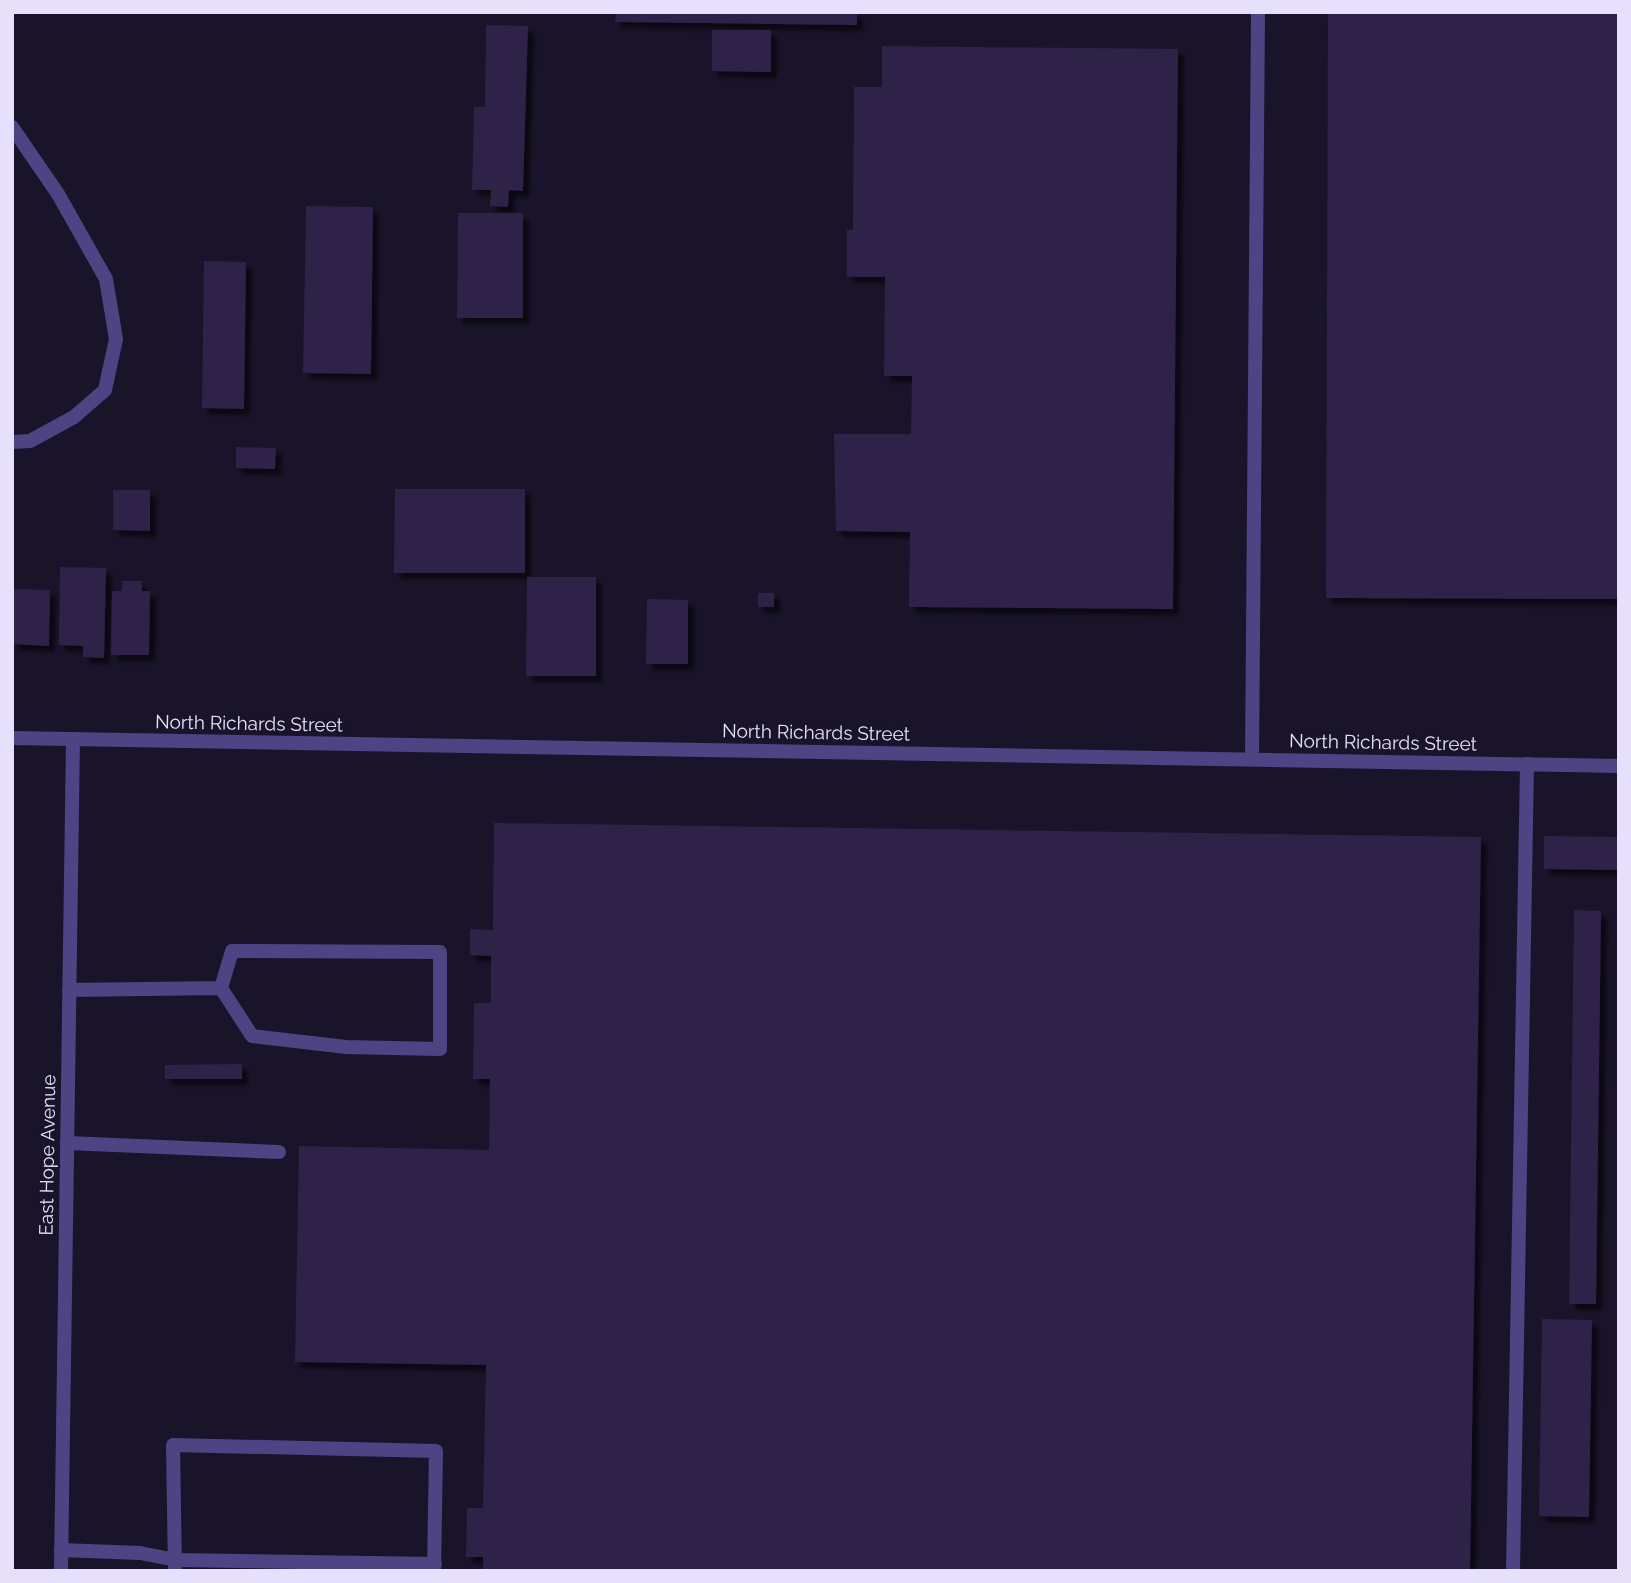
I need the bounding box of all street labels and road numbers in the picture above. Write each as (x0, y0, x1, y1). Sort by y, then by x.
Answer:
street label: North Richards Street (155, 710, 344, 736)
street label: North Richards Street (722, 719, 911, 745)
street label: North Richards Street (1289, 729, 1478, 755)
street label: East Hope Avenue (35, 1074, 59, 1236)

